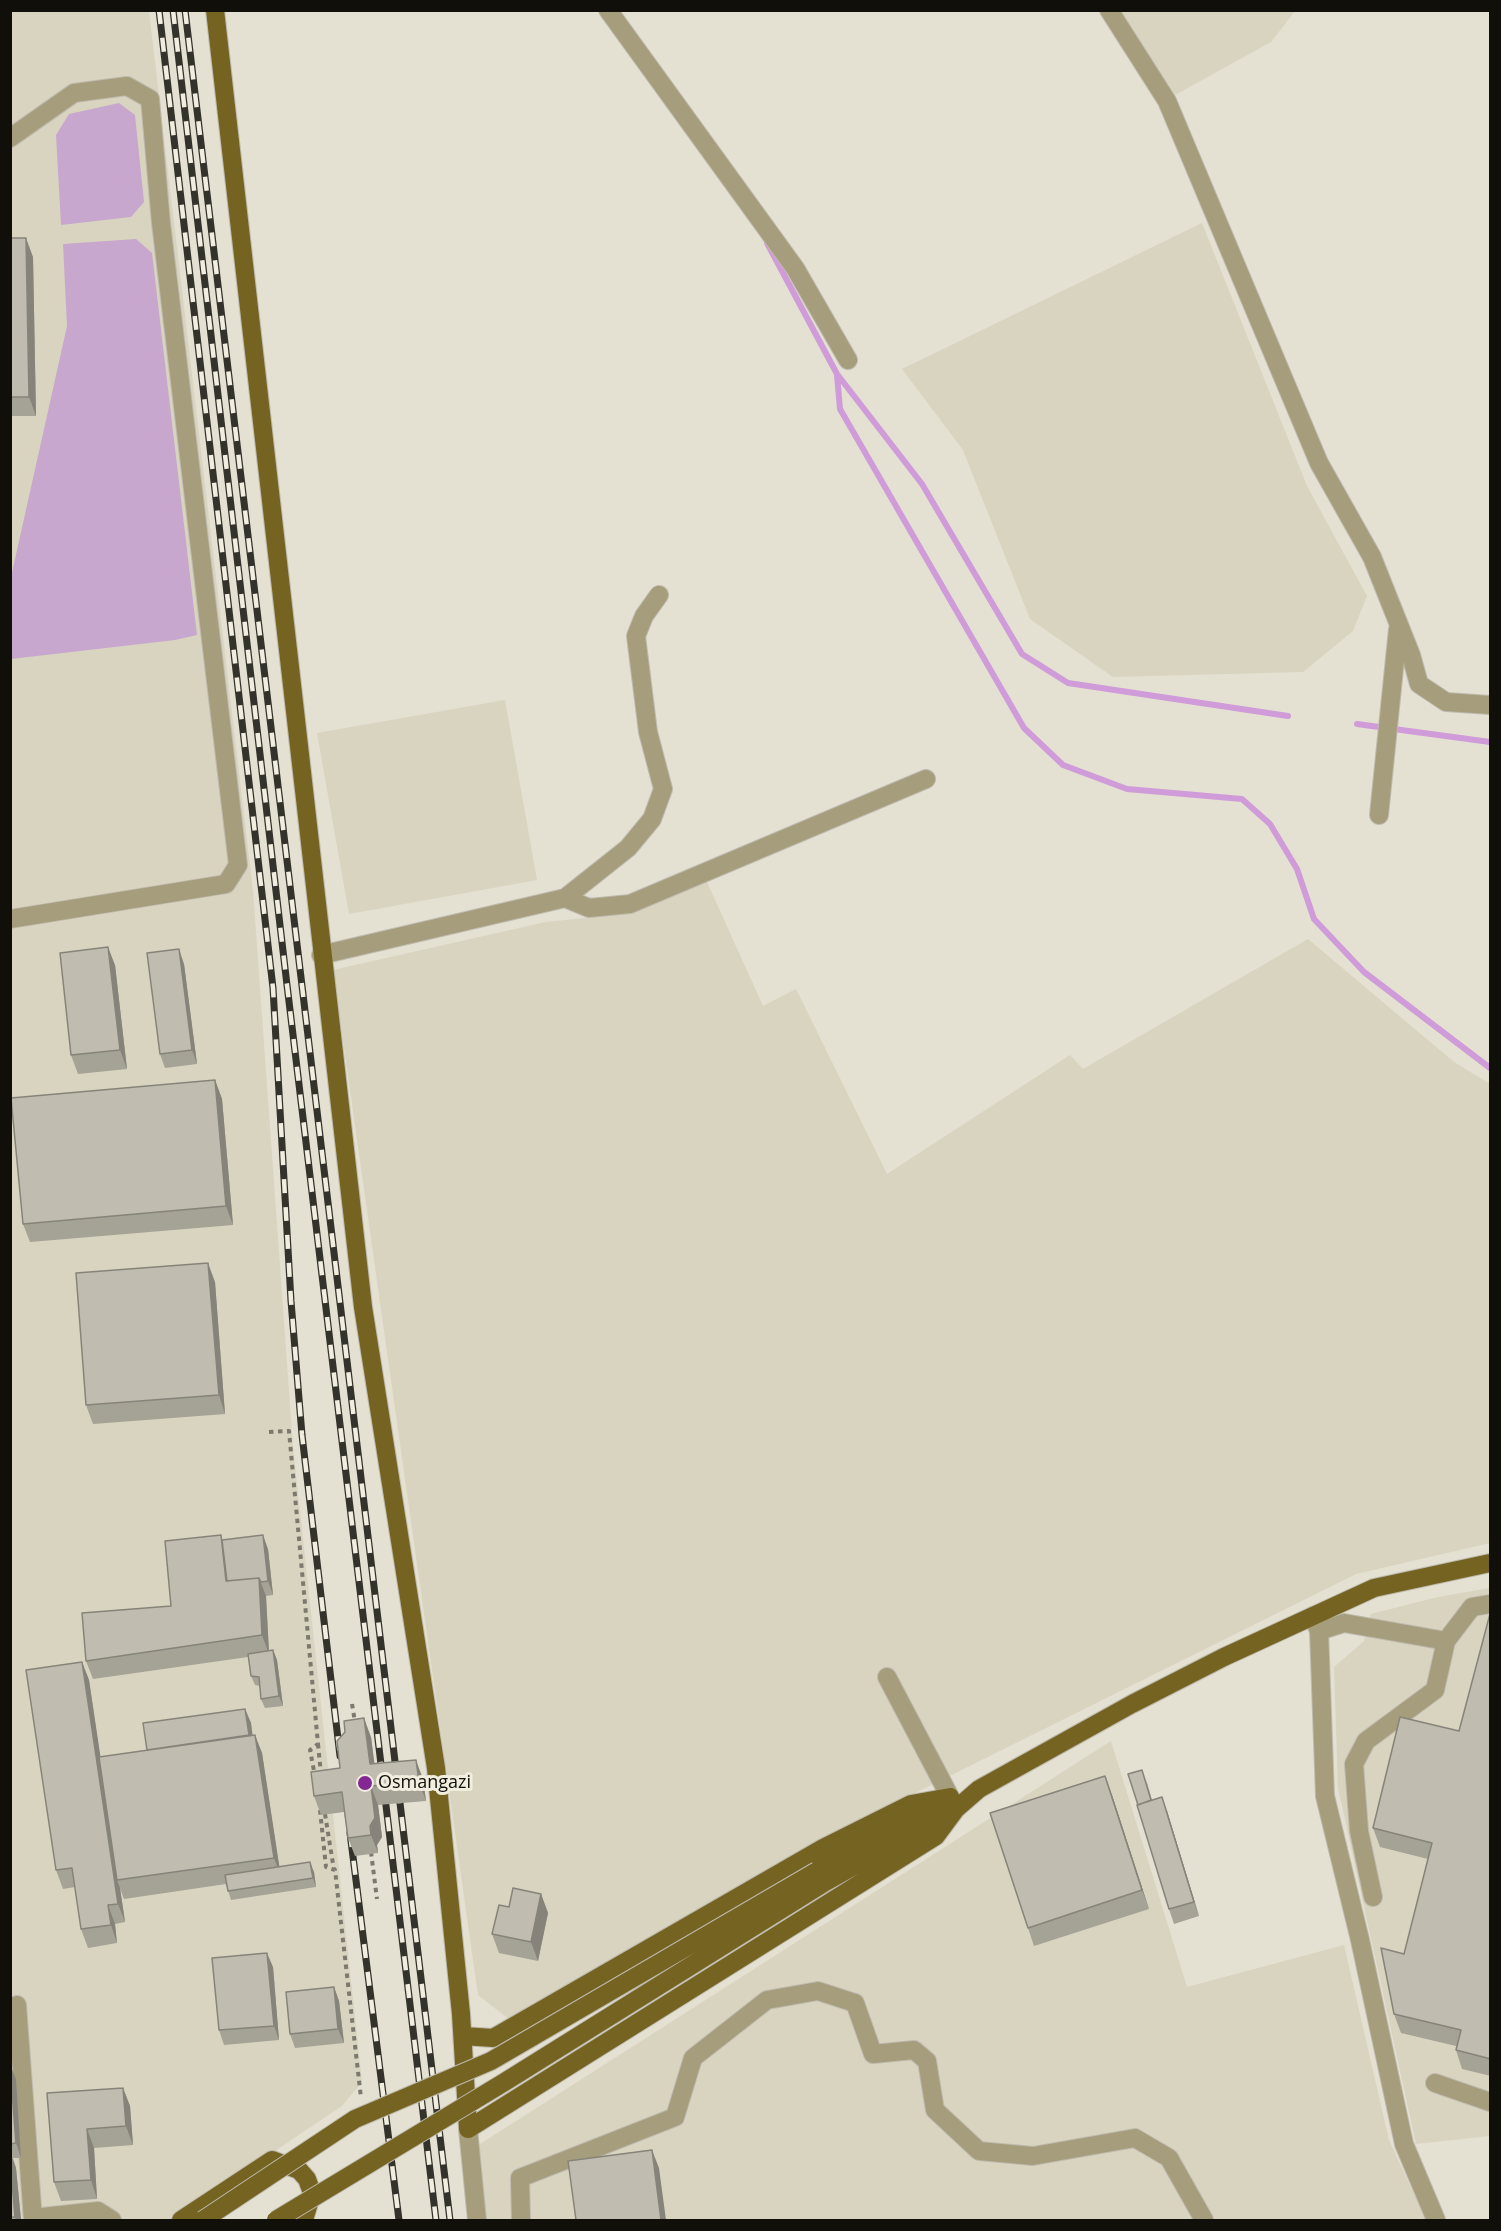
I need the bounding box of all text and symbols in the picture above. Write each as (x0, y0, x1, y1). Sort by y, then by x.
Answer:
place label: Osmangazi (378, 1772, 471, 1794)
marker: Osmangazi (356, 1774, 374, 1792)

